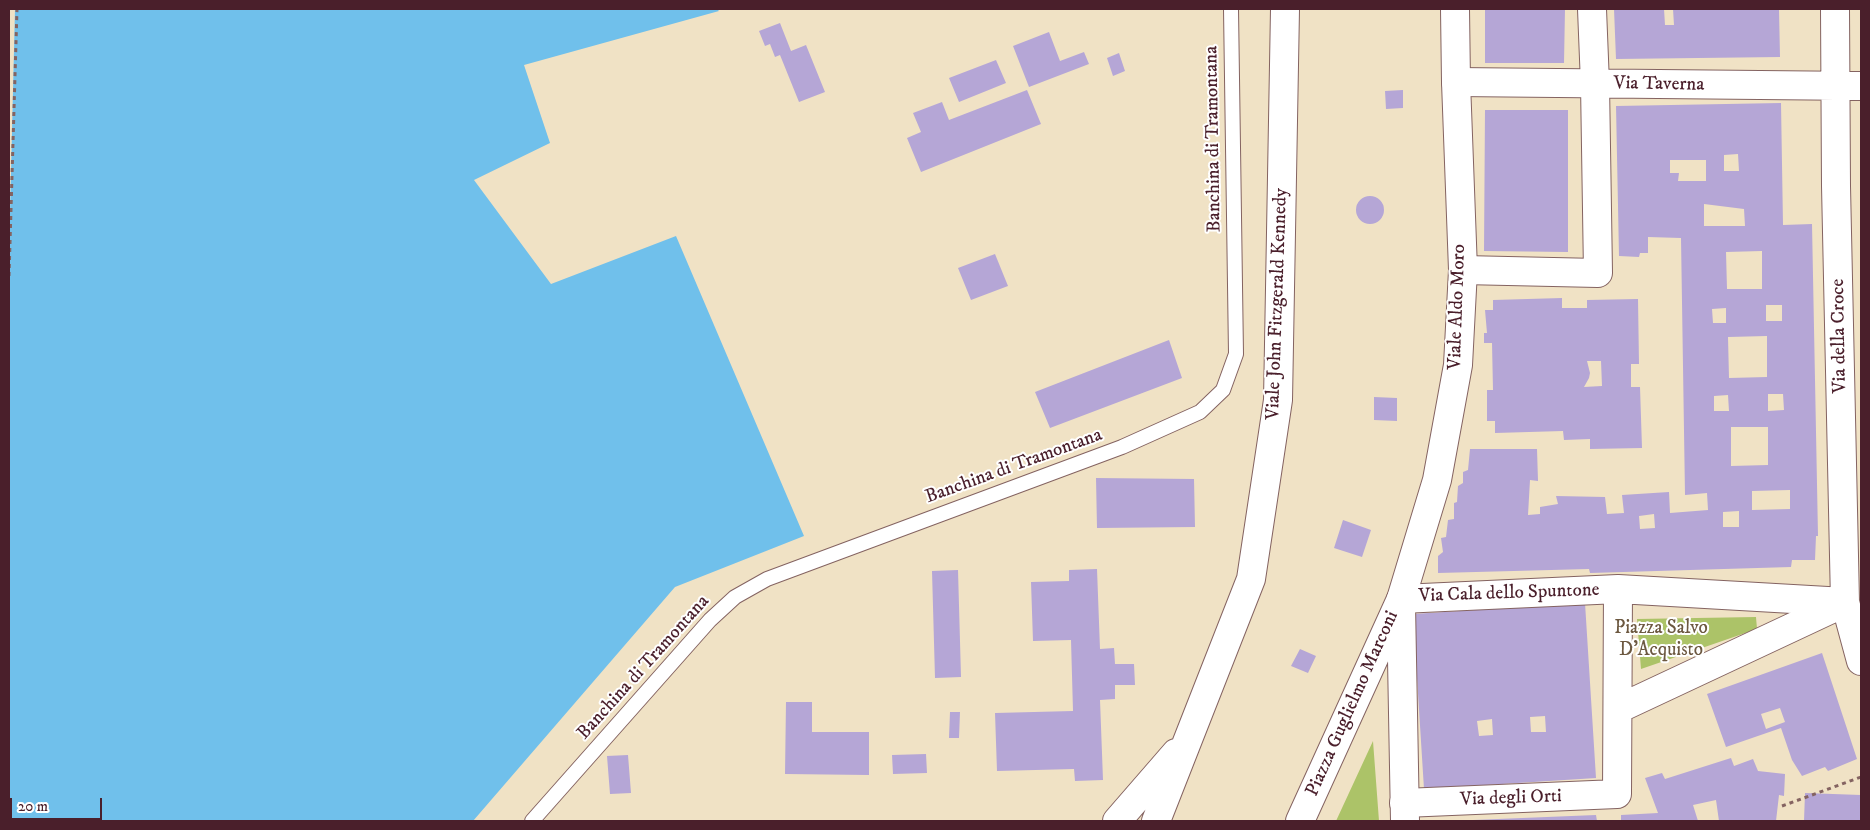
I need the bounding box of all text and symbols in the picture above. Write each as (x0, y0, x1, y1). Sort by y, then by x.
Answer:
street label: Banchina di Tramontana (1201, 46, 1227, 232)
street label: Via Taverna (1613, 73, 1705, 97)
street label: Viale John Fitzgerald Kennedy (1263, 188, 1293, 420)
street label: Viale Aldo Moro (1444, 244, 1472, 370)
street label: Via della Croce (1828, 278, 1852, 394)
street label: Banchina di Tramontana (922, 424, 1106, 510)
street label: Via Cala dello Spuntone (1418, 579, 1600, 609)
street label: Banchina di Tramontana (573, 591, 715, 745)
street label: Piazza Guglielmo Marconi (1302, 608, 1404, 800)
park label: Piazza Salvo D'Acquisto (1614, 618, 1708, 662)
street label: Via degli Orti (1460, 786, 1562, 812)
scale bar (12, 788, 105, 820)
text: 20 m (18, 797, 48, 816)

